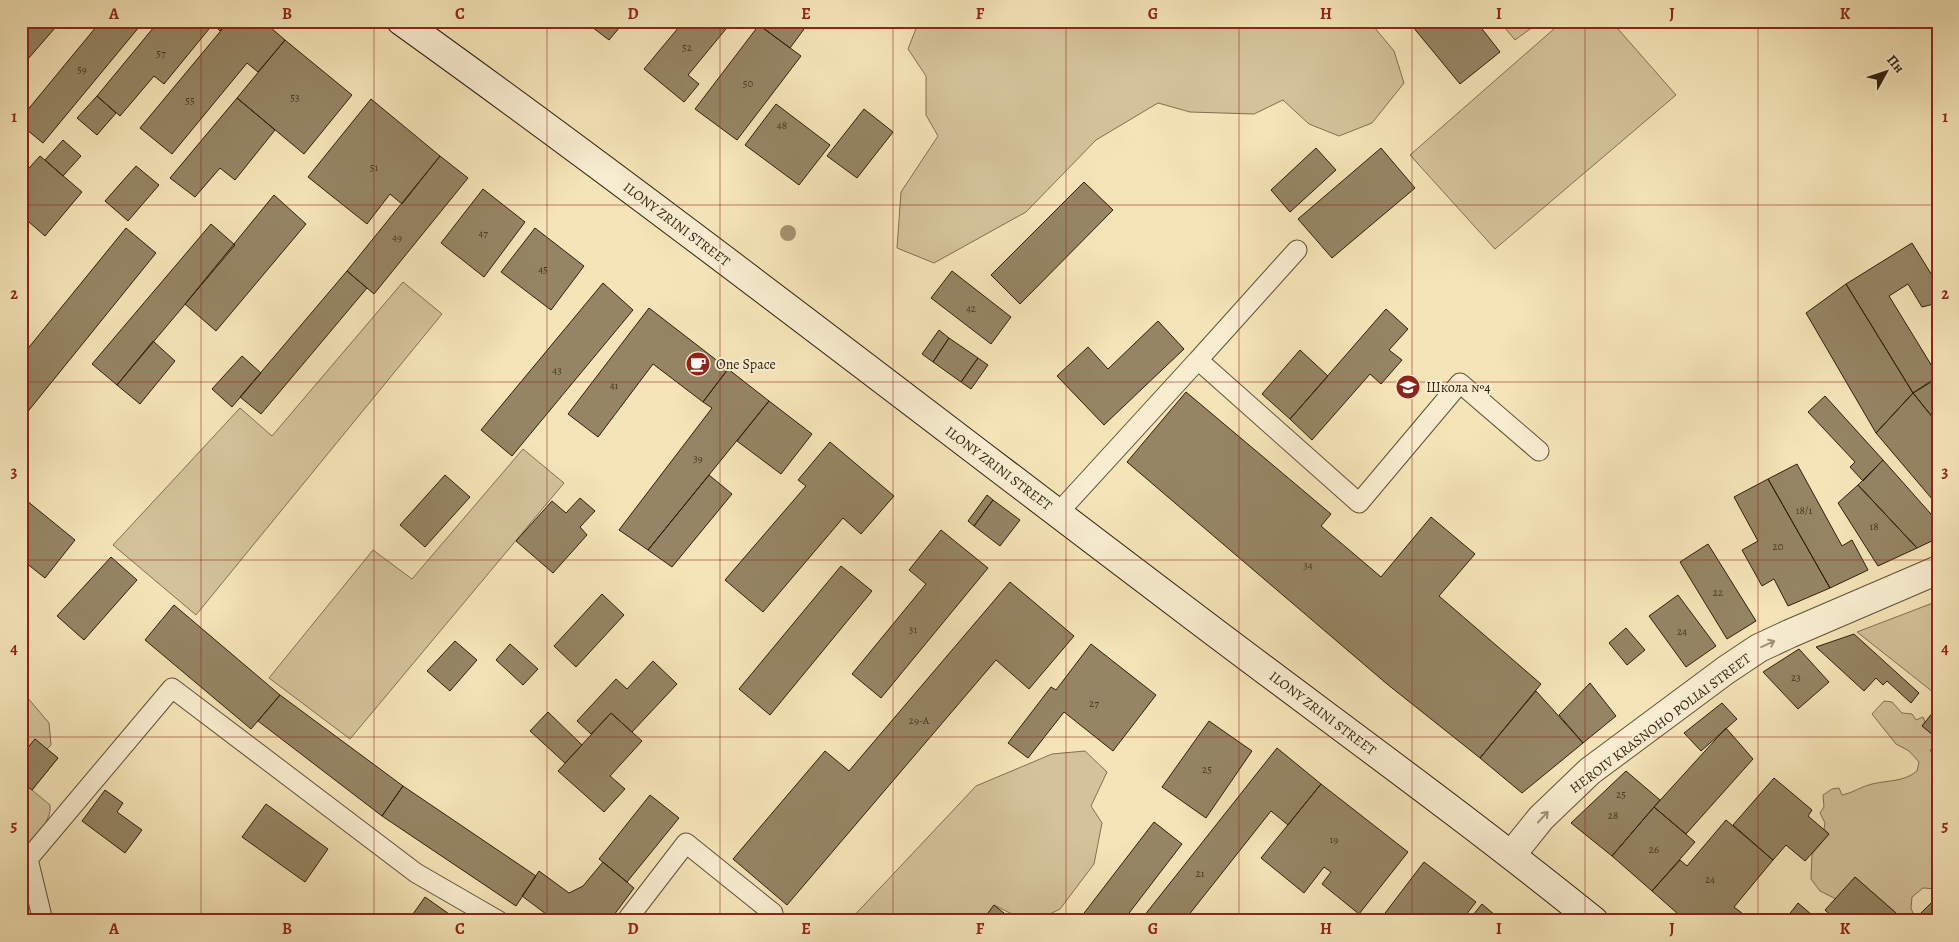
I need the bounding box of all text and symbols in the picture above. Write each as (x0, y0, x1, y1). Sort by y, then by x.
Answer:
text: A (108, 3, 120, 25)
text: B (282, 3, 292, 25)
text: C (455, 3, 465, 25)
text: D (627, 3, 639, 25)
text: E (801, 3, 811, 25)
text: F (976, 3, 985, 25)
text: G (1148, 3, 1158, 25)
text: H (1320, 3, 1332, 25)
text: I (1496, 3, 1502, 25)
text: J (1669, 3, 1675, 25)
text: K (1840, 3, 1851, 25)
house number: 52 (682, 40, 692, 55)
house number: 57 (156, 46, 166, 61)
north arrow (1862, 48, 1912, 98)
text: Пн (1882, 51, 1909, 77)
house number: 59 (77, 62, 87, 77)
house number: 50 (743, 76, 753, 91)
house number: 53 (290, 90, 300, 105)
house number: 55 (185, 93, 195, 108)
text: 1 (11, 106, 17, 128)
text: 1 (1942, 106, 1948, 128)
house number: 48 (777, 118, 787, 133)
house number: 51 (370, 160, 378, 175)
street label: ILONY ZRINI STREET (619, 178, 734, 271)
house number: 47 (478, 226, 488, 241)
house number: 49 (392, 230, 402, 245)
house number: 45 (538, 262, 548, 277)
text: 2 (10, 283, 18, 305)
text: 2 (1941, 283, 1949, 305)
house number: 42 (966, 301, 976, 316)
cafe icon: One Space (685, 351, 711, 377)
place label: One Space (716, 355, 776, 374)
house number: 43 (552, 363, 562, 378)
school or university icon: Школа №4 (1395, 374, 1421, 400)
house number: 41 (610, 378, 619, 393)
place label: Школа №4 (1426, 378, 1491, 397)
street label: ILONY ZRINI STREET (941, 422, 1056, 515)
house number: 39 (693, 451, 703, 466)
text: 3 (11, 461, 18, 483)
text: 3 (1942, 461, 1949, 483)
house number: 18/1 (1796, 503, 1812, 518)
house number: 18 (1869, 519, 1879, 534)
house number: 20 (1772, 539, 1784, 554)
house number: 34 (1303, 558, 1313, 573)
house number: 22 (1713, 585, 1723, 600)
house number: 31 (909, 622, 917, 637)
house number: 24 (1677, 624, 1687, 639)
text: 4 (10, 638, 18, 660)
text: 4 (1941, 638, 1949, 660)
one-way arrow (1761, 639, 1776, 649)
street label: HEROIV KRASNOHO POLIAI STREET (1566, 649, 1755, 798)
street label: ILONY ZRINI STREET (1265, 667, 1380, 760)
house number: 23 (1791, 670, 1801, 685)
house number: 27 (1089, 696, 1099, 711)
house number: 29-А (909, 713, 930, 728)
house number: 25 (1202, 762, 1212, 777)
house number: 25 (1616, 787, 1626, 802)
house number: 28 (1608, 808, 1618, 823)
one-way arrow (1537, 810, 1549, 823)
text: 5 (11, 815, 18, 837)
text: 5 (1942, 815, 1949, 837)
house number: 19 (1330, 832, 1338, 847)
house number: 26 (1649, 842, 1659, 857)
house number: 21 (1196, 866, 1205, 881)
house number: 24 (1705, 872, 1715, 887)
text: A (108, 918, 120, 940)
text: B (282, 918, 292, 940)
text: C (455, 918, 465, 940)
text: D (627, 918, 639, 940)
text: E (801, 918, 811, 940)
text: F (976, 918, 985, 940)
text: G (1148, 918, 1158, 940)
text: H (1320, 918, 1332, 940)
text: I (1496, 918, 1502, 940)
text: J (1669, 918, 1675, 940)
text: K (1840, 918, 1851, 940)

